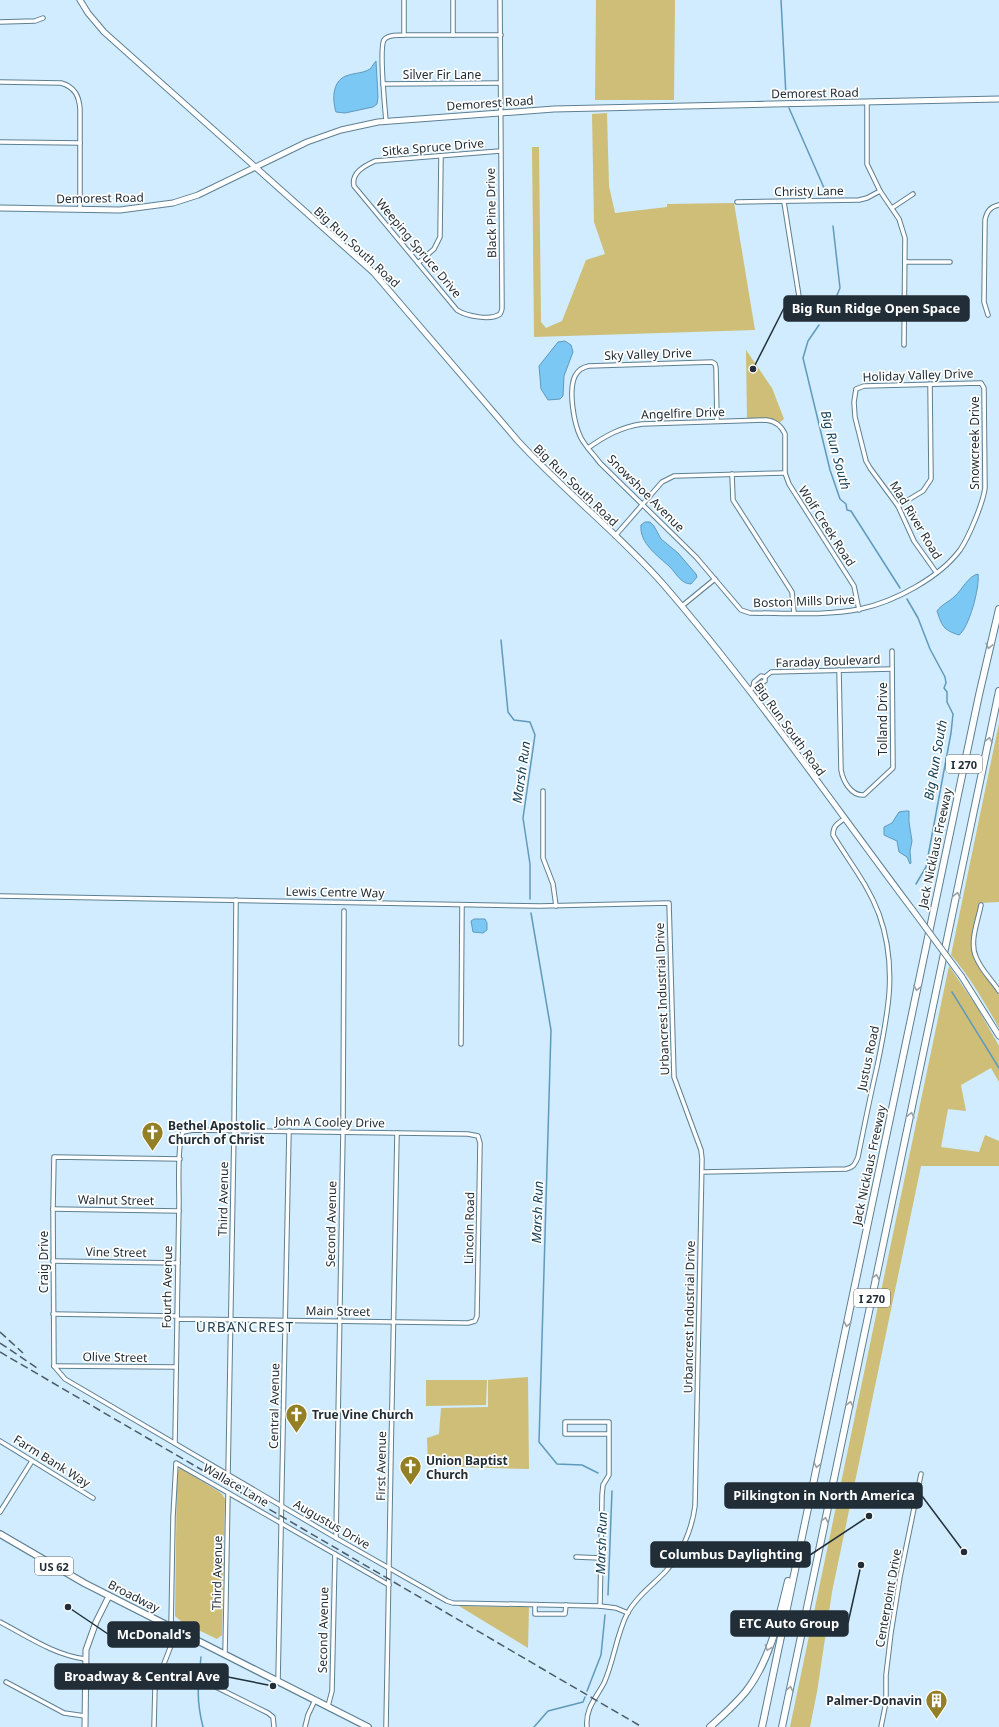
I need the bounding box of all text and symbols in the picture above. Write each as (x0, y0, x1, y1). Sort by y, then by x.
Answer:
street label: Silver Fir Lane (403, 66, 481, 83)
street label: Demorest Road (771, 84, 859, 102)
street label: Demorest Road (446, 91, 534, 115)
street label: Sitka Spruce Drive (381, 134, 485, 160)
street label: Black Pine Drive (482, 168, 500, 258)
street label: Christy Lane (774, 182, 844, 200)
street label: Demorest Road (56, 189, 144, 207)
street label: Weeping Spruce Drive (372, 195, 466, 301)
street label: Big Run South Road (310, 203, 404, 291)
callout: Big Run Ridge Open Space (784, 296, 969, 321)
text: Big Run Ridge Open Space (792, 299, 961, 317)
street label: Sky Valley Drive (604, 344, 692, 364)
street label: Holiday Valley Drive (862, 365, 974, 385)
street label: Snowcreek Drive (966, 396, 983, 490)
street label: Angelfire Drive (641, 403, 725, 423)
water label: Big Run South (817, 408, 855, 492)
street label: Big Run South Road (530, 440, 622, 530)
street label: Snowshoe Avenue (604, 451, 689, 536)
street label: Mad River Road (886, 478, 946, 562)
street label: Wolf Creek Road (795, 482, 859, 570)
street label: Boston Mills Drive (753, 591, 855, 611)
one-way arrow (986, 643, 994, 650)
street label: Faraday Boulevard (775, 651, 881, 671)
street label: Big Run South Road (750, 679, 830, 779)
street label: Tolland Drive (874, 682, 891, 756)
water label: Big Run South (919, 718, 951, 802)
one-way arrow (984, 737, 992, 744)
water label: Marsh Run (508, 740, 534, 804)
road number: I 270 (946, 755, 982, 773)
street label: Jack Nicklaus Freeway (914, 786, 956, 911)
street label: Lewis Centre Way (286, 883, 385, 901)
one-way arrow (952, 892, 960, 898)
street label: Urbancrest Industrial Drive (651, 922, 673, 1076)
one-way arrow (914, 985, 922, 991)
street label: Justus Road (853, 1024, 883, 1093)
street label: Jack Nicklaus Freeway (848, 1103, 890, 1228)
one-way arrow (906, 1112, 914, 1119)
street label: John A Cooley Drive (274, 1113, 385, 1131)
place label: Bethel Apostolic Church of Christ (168, 1117, 266, 1148)
church icon: Bethel Apostolic Church of Christ (140, 1119, 166, 1152)
street label: Third Avenue (214, 1161, 232, 1236)
street label: Second Avenue (322, 1180, 340, 1267)
water label: Marsh Run (527, 1180, 547, 1244)
street label: Walnut Street (78, 1191, 155, 1209)
street label: Lincoln Road (460, 1192, 478, 1264)
street label: Craig Drive (35, 1231, 52, 1293)
street label: Urbancrest Industrial Drive (679, 1240, 699, 1394)
street label: Vine Street (85, 1243, 147, 1261)
street label: Fourth Avenue (158, 1245, 176, 1329)
one-way arrow (872, 1274, 880, 1280)
road number: I 270 (854, 1289, 890, 1307)
street label: Main Street (305, 1302, 371, 1320)
district label: URBANCREST (196, 1317, 294, 1336)
one-way arrow (843, 1321, 851, 1328)
street label: Olive Street (82, 1348, 148, 1366)
street label: Central Avenue (265, 1363, 283, 1449)
church icon: True Vine Church (283, 1401, 309, 1434)
one-way arrow (845, 1401, 853, 1407)
place label: True Vine Church (312, 1406, 414, 1423)
street label: Farm Bank Way (10, 1431, 94, 1492)
street label: First Avenue (372, 1431, 390, 1501)
place label: Union Baptist Church (426, 1452, 508, 1483)
church icon: Union Baptist Church (398, 1454, 424, 1487)
street label: Wallace Lane (200, 1459, 272, 1511)
one-way arrow (813, 1462, 821, 1468)
callout: Pilkington in North America (725, 1483, 922, 1508)
text: Pilkington in North America (733, 1486, 915, 1504)
street label: Augustus Drive (291, 1495, 374, 1553)
water label: Marsh Run (591, 1511, 611, 1575)
one-way arrow (821, 1517, 829, 1524)
street label: Third Avenue (208, 1535, 226, 1610)
callout: Columbus Daylighting (651, 1542, 810, 1567)
text: Columbus Daylighting (659, 1545, 803, 1563)
street label: Centerpoint Drive (871, 1547, 905, 1649)
road number: US 62 (35, 1557, 73, 1575)
street label: Broadway (105, 1576, 164, 1617)
street label: Second Avenue (314, 1586, 332, 1673)
callout: ETC Auto Group (731, 1611, 848, 1636)
text: ETC Auto Group (739, 1614, 839, 1632)
callout: McDonald's (108, 1622, 199, 1647)
text: McDonald's (117, 1625, 191, 1643)
one-way arrow (765, 1644, 773, 1651)
callout: Broadway & Central Ave (55, 1664, 228, 1689)
text: Broadway & Central Ave (64, 1667, 220, 1685)
one-way arrow (786, 1686, 794, 1692)
building icon: Palmer-Donavin (924, 1687, 950, 1720)
place label: Palmer-Donavin (826, 1692, 922, 1709)

